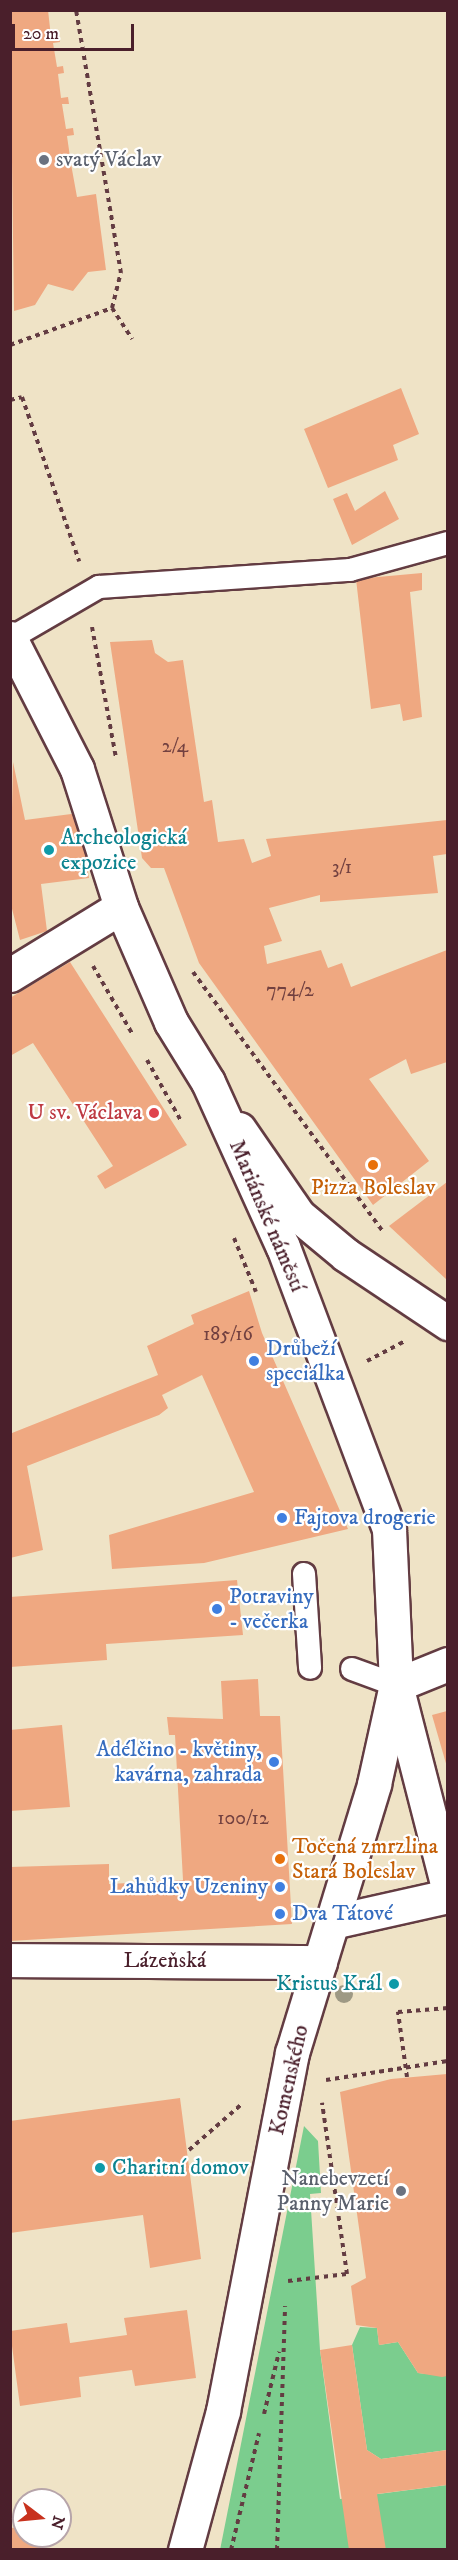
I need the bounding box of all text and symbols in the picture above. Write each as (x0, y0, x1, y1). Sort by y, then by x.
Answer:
scale bar (15, 12, 136, 50)
text: 20 m (23, 23, 59, 45)
place label: svatý Václav (56, 147, 162, 173)
marker: svatý Václav (37, 153, 51, 167)
house number: 2/4 (162, 734, 188, 758)
place label: Archeologická expozice (61, 824, 187, 876)
marker: Archeologická expozice (42, 843, 56, 857)
house number: 3/1 (332, 855, 352, 879)
house number: 774/2 (266, 978, 314, 1002)
place label: U sv. Václava (28, 1100, 142, 1126)
marker: U sv. Václava (147, 1106, 161, 1120)
street label: Mariánské náměstí (223, 1136, 311, 1296)
marker: Pizza Boleslav (366, 1158, 380, 1172)
place label: Pizza Boleslav (311, 1175, 435, 1201)
house number: 185/16 (203, 1322, 253, 1346)
place label: Drůbeží speciálka (266, 1335, 345, 1386)
marker: Drůbeží speciálka (247, 1354, 261, 1368)
place label: Fajtova drogerie (294, 1505, 436, 1531)
marker: Fajtova drogerie (275, 1511, 289, 1525)
place label: Potraviny - večerka (229, 1583, 314, 1634)
marker: Potraviny - večerka (210, 1602, 224, 1616)
place label: Adélčino - květiny, kavárna, zahrada (96, 1736, 262, 1788)
marker: Adélčino - květiny, kavárna, zahrada (267, 1755, 281, 1769)
house number: 100/12 (217, 1806, 269, 1830)
place label: Točená zmrzlina Stará Boleslav (292, 1833, 438, 1885)
marker: Točená zmrzlina Stará Boleslav (273, 1852, 287, 1866)
place label: Lahůdky Uzeniny (110, 1874, 268, 1900)
marker: Lahůdky Uzeniny (273, 1880, 287, 1894)
place label: Dva Tátové (292, 1901, 393, 1927)
marker: Dva Tátové (273, 1907, 287, 1921)
street label: Lázeňská (124, 1948, 206, 1974)
place label: Kristus Král (276, 1971, 382, 1997)
marker: Kristus Král (387, 1977, 401, 1991)
street label: Komenského (264, 2022, 314, 2138)
place label: Charitní domov (112, 2155, 249, 2181)
marker: Charitní domov (93, 2161, 107, 2175)
place label: Nanebevzetí Panny Marie (276, 2165, 389, 2216)
marker: Nanebevzetí Panny Marie (394, 2184, 408, 2198)
north arrow (12, 2488, 72, 2548)
text: N (46, 2513, 69, 2531)

